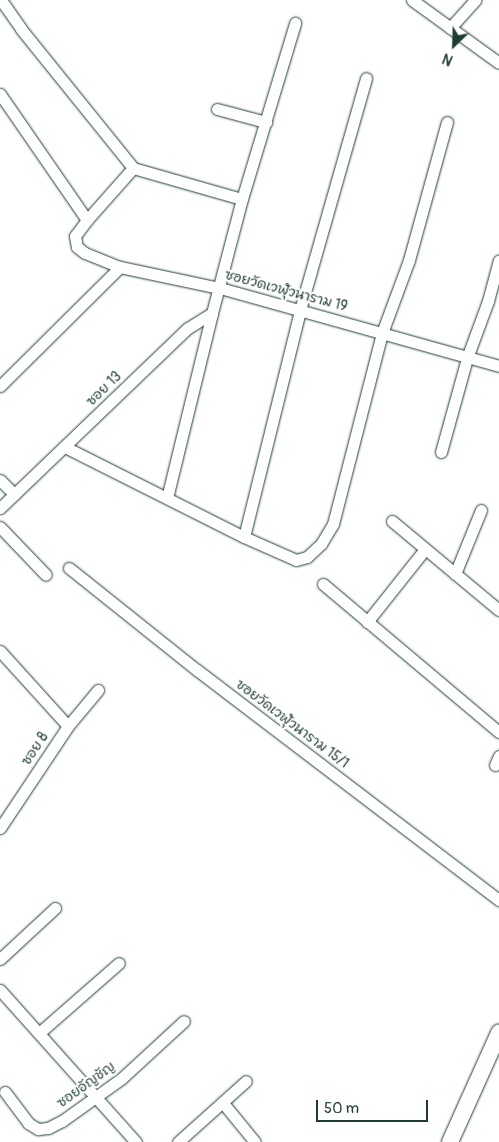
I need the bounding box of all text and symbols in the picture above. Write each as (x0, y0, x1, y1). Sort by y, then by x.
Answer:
north arrow (429, 20, 479, 70)
text: N (440, 49, 455, 69)
street label: ซอยวัดเวฬุวนาราม 19 (223, 267, 349, 315)
street label: ซอย 13 (83, 368, 125, 410)
street label: ซอยวัดเวฬุวนาราม 15/1 (232, 676, 352, 772)
street label: ซอย 8 (18, 729, 52, 769)
street label: ซอยอัญชัญ (54, 1058, 118, 1112)
scale bar (319, 1090, 432, 1122)
text: 50 m (324, 1099, 359, 1118)

